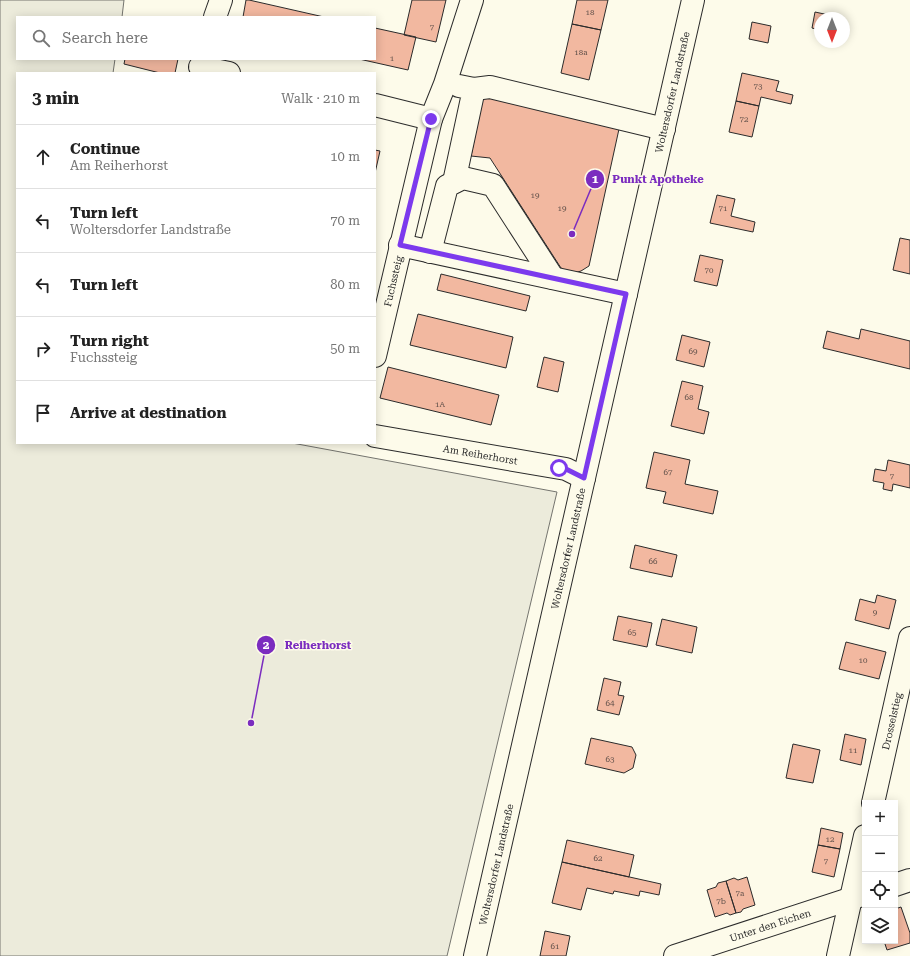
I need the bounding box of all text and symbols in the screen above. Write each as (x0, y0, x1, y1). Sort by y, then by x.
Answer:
house number: 18 (586, 8, 595, 17)
north arrow (814, 12, 850, 48)
search box (16, 16, 376, 60)
house number: 7 (430, 23, 435, 32)
icon: search (30, 27, 52, 49)
text: Search here (62, 29, 148, 47)
street label: Woltersdorfer Landstraße (653, 30, 691, 154)
house number: 18a (574, 48, 588, 57)
house number: 1 (390, 54, 395, 63)
house number: 73 (754, 82, 763, 91)
text: 3 min (32, 88, 79, 108)
text: Walk · 210 m (281, 91, 360, 106)
route end (422, 110, 440, 128)
house number: 72 (740, 115, 749, 124)
text: Continue (70, 140, 140, 158)
icon: ahead (32, 146, 54, 168)
text: 10 m (330, 149, 360, 164)
text: Am Reiherhorst (70, 158, 168, 173)
callout: Punkt Apotheke (585, 168, 712, 191)
text: 1 (592, 172, 599, 186)
text: Punkt Apotheke (612, 173, 704, 186)
house number: 19 (531, 191, 540, 200)
text: Turn left (70, 204, 138, 222)
house number: 19 (558, 204, 567, 213)
house number: 71 (719, 204, 728, 213)
icon: left (32, 210, 54, 232)
text: 70 m (330, 213, 360, 228)
text: Woltersdorfer Landstraße (70, 222, 231, 237)
street label: Fuchssteig (381, 254, 404, 308)
house number: 70 (705, 266, 714, 275)
icon: left (32, 274, 54, 296)
text: Turn left (70, 276, 138, 294)
text: 80 m (330, 277, 360, 292)
text: Turn right (70, 332, 149, 350)
icon: right (32, 338, 54, 360)
text: 50 m (330, 341, 360, 356)
house number: 69 (689, 347, 698, 356)
text: Fuchssteig (70, 350, 137, 365)
house number: 68 (685, 393, 694, 402)
house number: 1A (435, 400, 445, 409)
icon: arrive (32, 402, 54, 424)
text: Arrive at destination (70, 404, 226, 422)
street label: Am Reiherhorst (442, 442, 519, 466)
route start (550, 459, 568, 477)
house number: 67 (664, 468, 673, 477)
house number: 7 (890, 472, 895, 481)
street label: Woltersdorfer Landstraße (549, 486, 587, 610)
house number: 66 (649, 557, 658, 566)
house number: 9 (873, 608, 878, 617)
house number: 65 (628, 628, 637, 637)
callout: Reiherhorst (256, 634, 359, 657)
text: 2 (263, 638, 270, 652)
text: Reiherhorst (285, 639, 352, 652)
house number: 10 (859, 656, 868, 665)
street label: Drosselstieg (880, 691, 903, 751)
house number: 64 (606, 699, 615, 708)
house number: 11 (849, 746, 858, 755)
house number: 63 (606, 755, 615, 764)
map controls (862, 800, 898, 944)
button: + (862, 800, 898, 836)
street label: Woltersdorfer Landstraße (477, 802, 515, 926)
house number: 12 (826, 835, 835, 844)
button: − (862, 836, 898, 872)
house number: 62 (594, 854, 603, 863)
house number: 7 (824, 857, 829, 866)
button: locate (862, 872, 898, 908)
house number: 7a (736, 889, 745, 898)
house number: 7b (716, 897, 726, 906)
street label: Unter den Eichen (728, 906, 813, 943)
button: layers (862, 908, 898, 944)
house number: 61 (551, 942, 560, 951)

